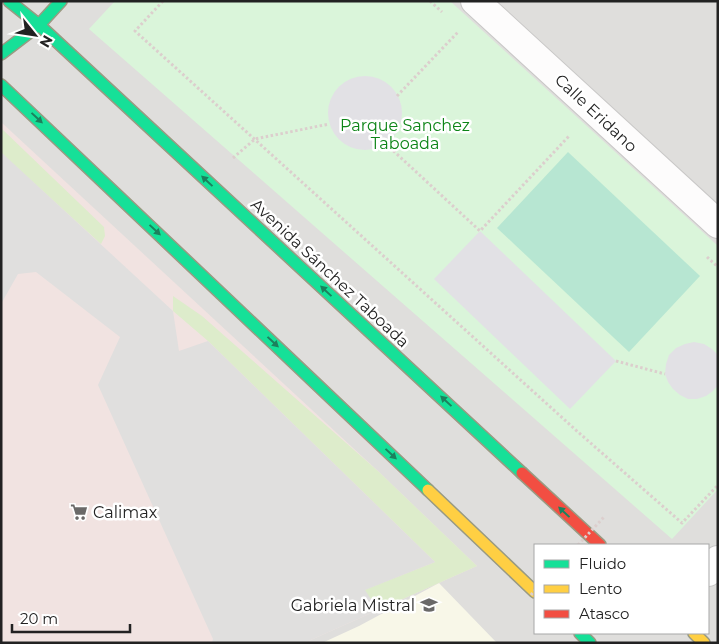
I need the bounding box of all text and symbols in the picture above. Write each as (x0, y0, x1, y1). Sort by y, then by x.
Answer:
north arrow (10, 10, 60, 60)
text: N (36, 32, 57, 51)
street label: Calle Eridano (551, 70, 641, 156)
one-way arrow (31, 112, 43, 124)
park label: Parque Sanchez Taboada (340, 116, 470, 153)
one-way arrow (201, 175, 213, 187)
street label: Avenida Sánchez Taboada (247, 195, 413, 351)
one-way arrow (149, 224, 161, 236)
one-way arrow (321, 285, 333, 297)
one-way arrow (267, 336, 279, 348)
one-way arrow (440, 395, 452, 407)
one-way arrow (385, 448, 397, 460)
supermarket icon: Calimax (69, 502, 89, 522)
place label: Calimax (93, 503, 158, 522)
one-way arrow (559, 506, 571, 518)
legend (534, 544, 709, 634)
text: Fluido (579, 554, 626, 573)
text: Lento (579, 579, 622, 598)
school or university icon: Gabriela Mistral (419, 595, 439, 615)
place label: Gabriela Mistral (291, 596, 415, 615)
scale bar (12, 602, 130, 634)
text: Atasco (579, 604, 629, 623)
text: 20 m (20, 609, 58, 628)

